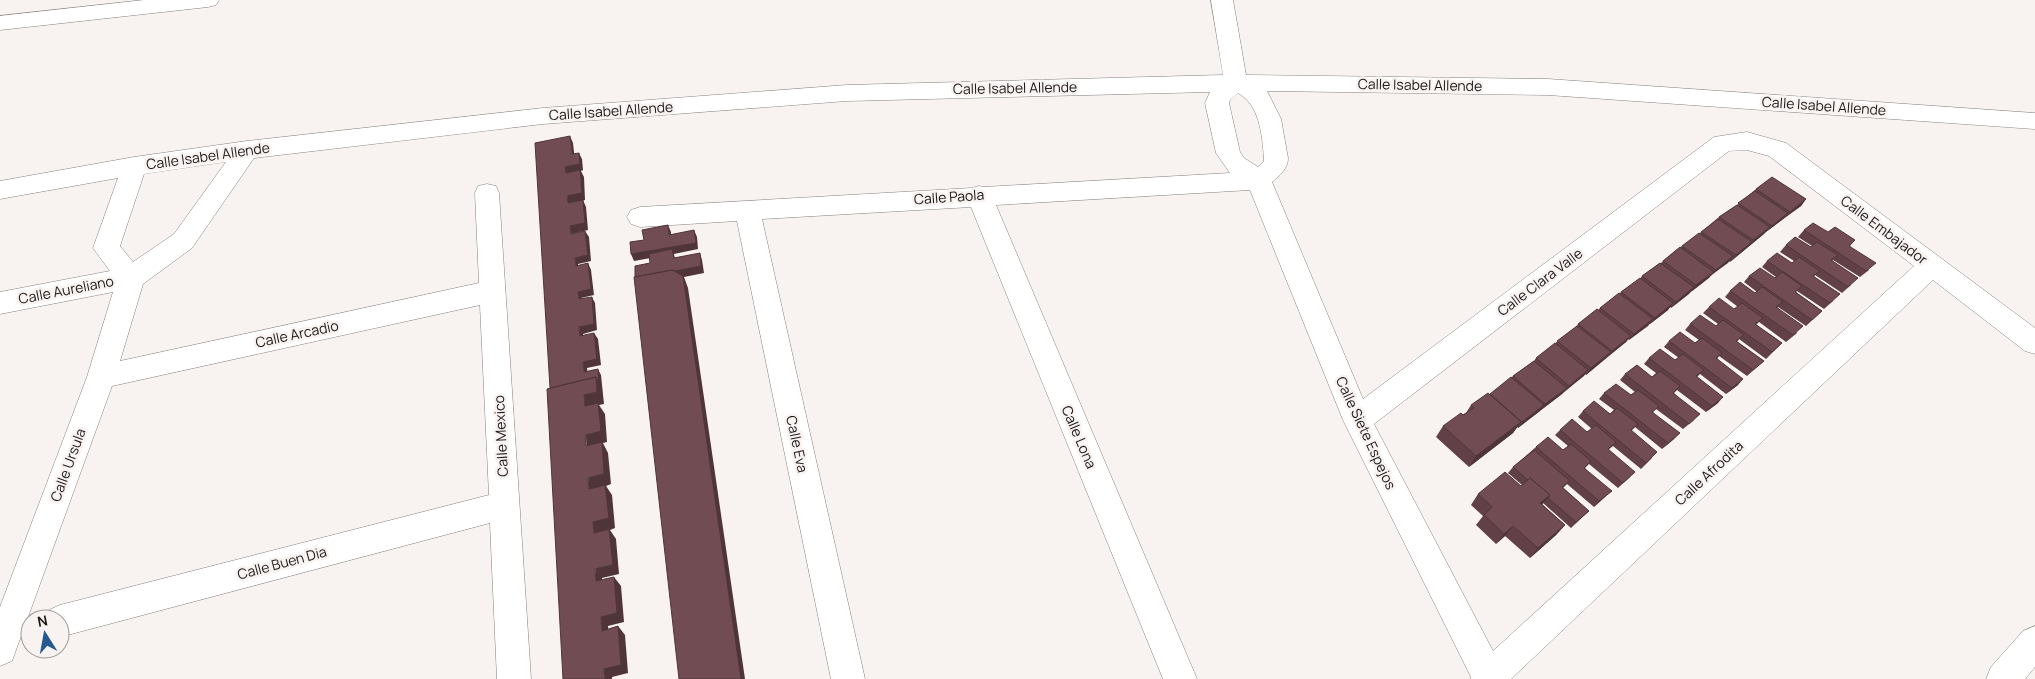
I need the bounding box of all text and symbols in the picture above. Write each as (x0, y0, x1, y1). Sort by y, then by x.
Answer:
street label: Calle Isabel Allende (1358, 74, 1482, 95)
street label: Calle Isabel Allende (953, 77, 1077, 98)
street label: Calle Isabel Allende (1761, 92, 1887, 119)
street label: Calle Isabel Allende (548, 97, 674, 124)
street label: Calle Isabel Allende (145, 137, 271, 174)
street label: Calle Paola (913, 185, 985, 208)
street label: Calle Embajador (1837, 191, 1932, 269)
street label: Calle Clara Valle (1493, 243, 1586, 320)
street label: Calle Aureliano (17, 271, 115, 308)
street label: Calle Arcadio (254, 315, 340, 352)
street label: Calle Siete Espejos (1332, 373, 1401, 492)
street label: Calle Mexico (489, 395, 512, 477)
street label: Calle Lona (1058, 402, 1101, 471)
street label: Calle Eva (782, 414, 813, 474)
street label: Calle Ursula (45, 426, 90, 504)
street label: Calle Afrodita (1670, 436, 1747, 509)
street label: Calle Buen Dia (235, 541, 329, 584)
north arrow (20, 609, 70, 659)
text: N (36, 610, 49, 631)

